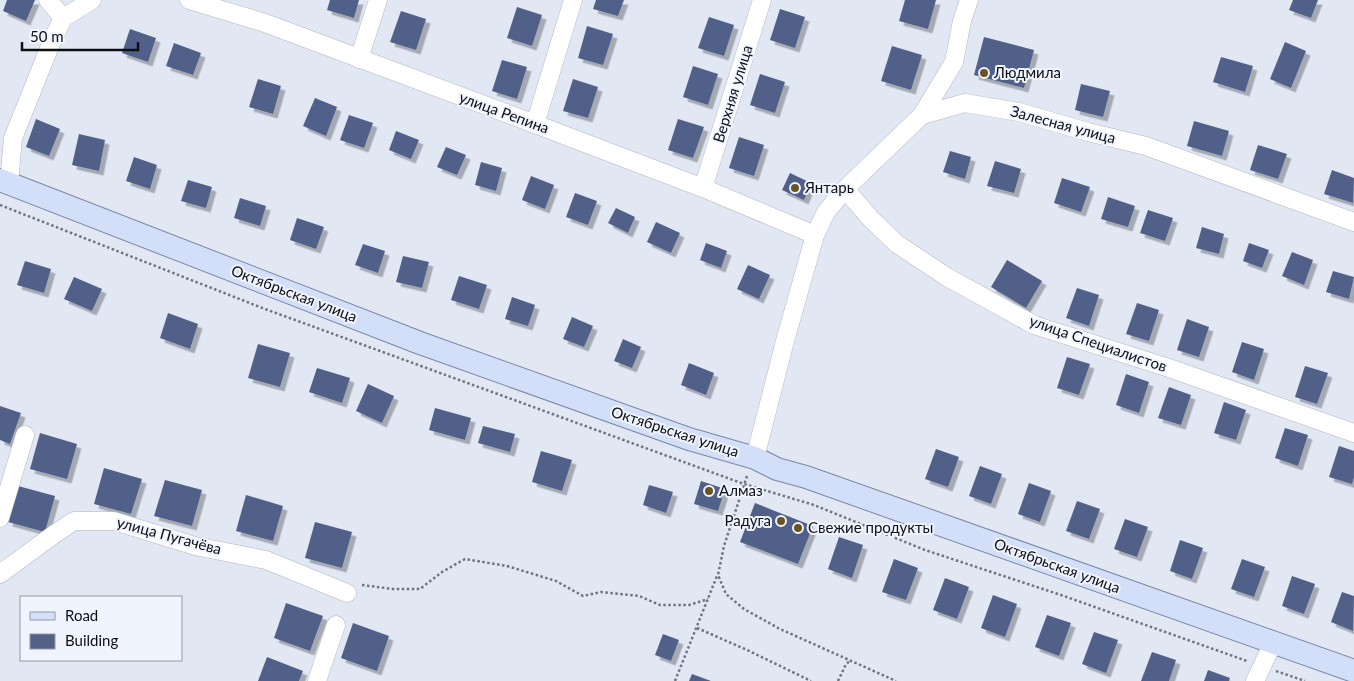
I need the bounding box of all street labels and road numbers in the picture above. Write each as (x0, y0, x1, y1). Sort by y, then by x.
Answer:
street label: Верхняя улица (709, 43, 755, 145)
street label: улица Репина (457, 87, 552, 137)
street label: Залесная улица (1009, 101, 1118, 147)
street label: Октябрьская улица (229, 261, 360, 325)
street label: улица Специалистов (1027, 311, 1169, 375)
street label: Октябрьская улица (609, 402, 741, 460)
street label: улица Пугачёва (115, 512, 224, 558)
street label: Октябрьская улица (992, 534, 1123, 596)

